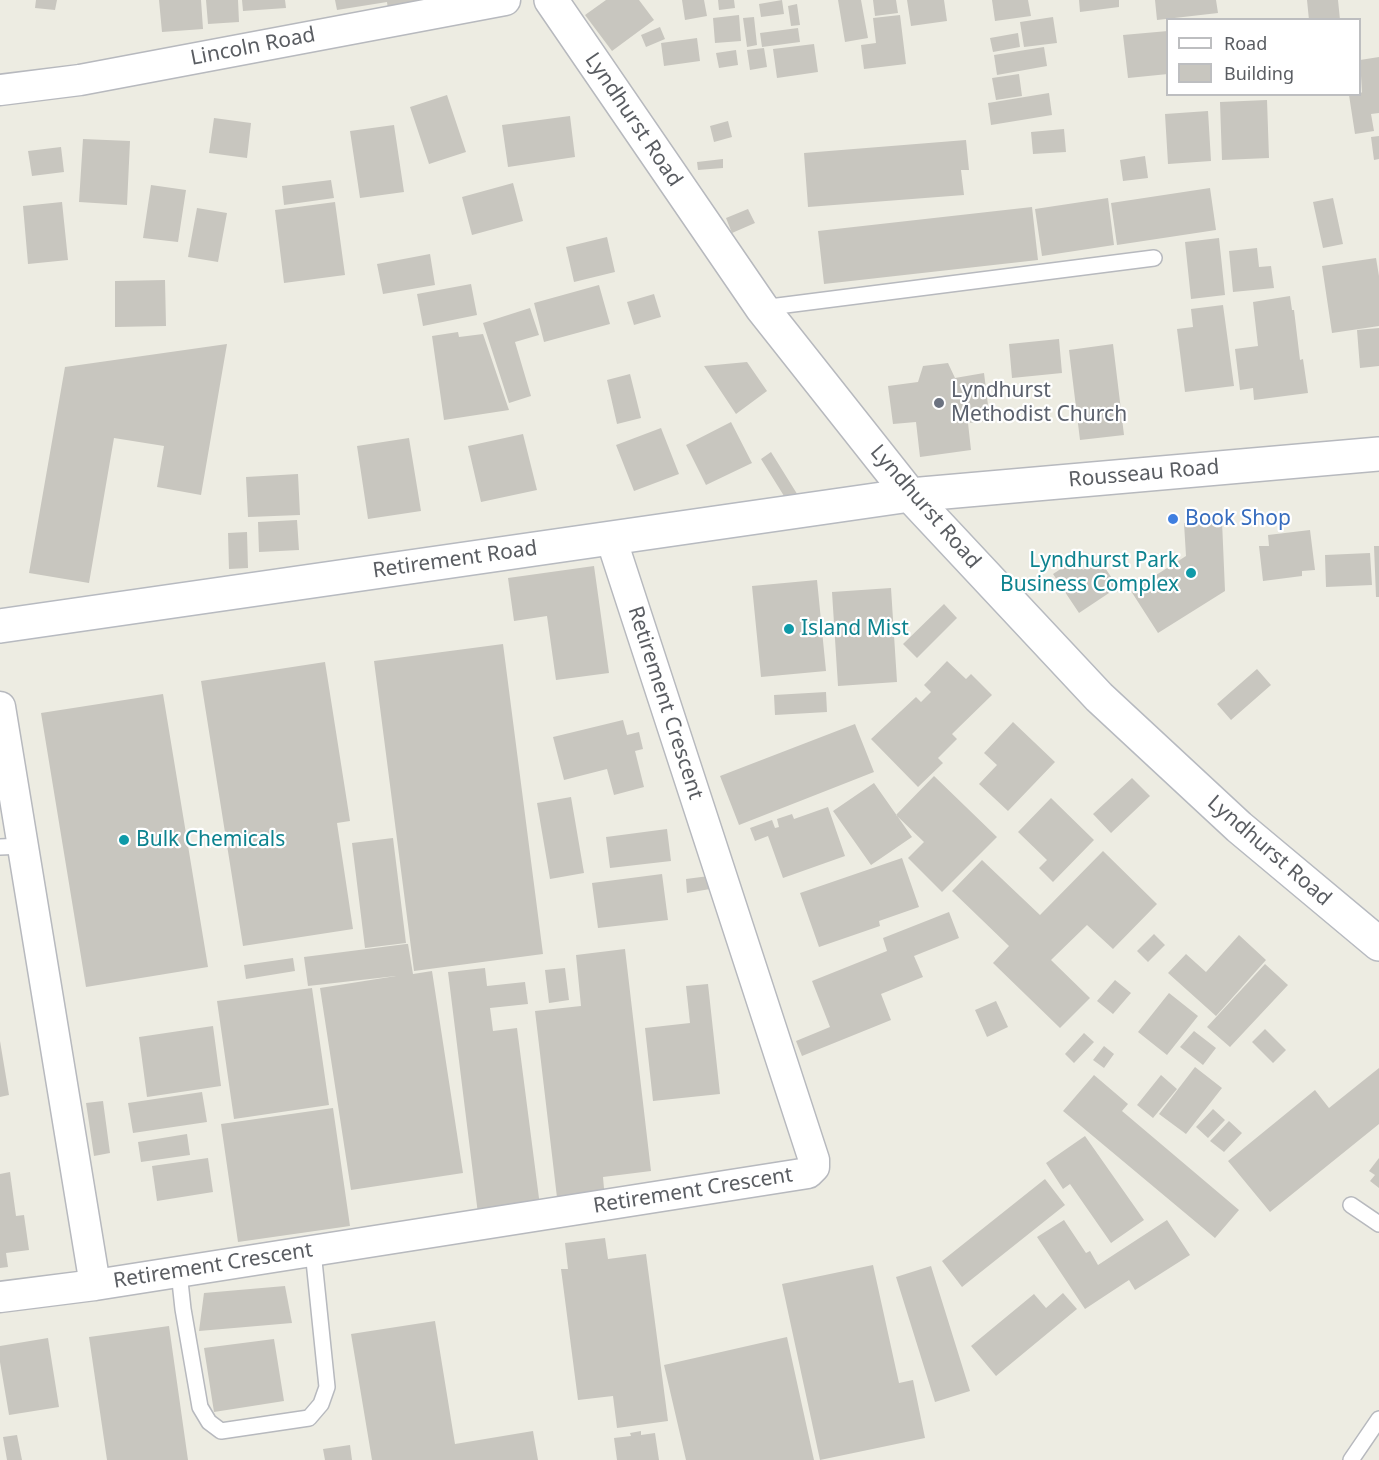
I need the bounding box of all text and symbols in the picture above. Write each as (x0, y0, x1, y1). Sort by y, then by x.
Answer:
legend (1166, 18, 1361, 96)
street label: Lincoln Road (189, 23, 317, 71)
text: Road (1224, 31, 1267, 55)
street label: Lyndhurst Road (579, 48, 687, 192)
text: Building (1224, 61, 1294, 85)
place label: Lyndhurst Methodist Church (951, 378, 1127, 428)
marker: Lyndhurst Methodist Church (932, 396, 946, 410)
street label: Lyndhurst Road (864, 440, 986, 574)
street label: Rousseau Road (1067, 455, 1221, 493)
place label: Book Shop (1185, 506, 1291, 532)
marker: Book Shop (1166, 512, 1180, 526)
street label: Retirement Road (371, 536, 539, 584)
place label: Lyndhurst Park Business Complex (1000, 548, 1179, 598)
marker: Lyndhurst Park Business Complex (1184, 566, 1198, 580)
street label: Retirement Crescent (622, 603, 708, 803)
place label: Island Mist (801, 616, 909, 642)
marker: Island Mist (782, 622, 796, 636)
street label: Lyndhurst Road (1202, 790, 1336, 912)
place label: Bulk Chemicals (136, 827, 285, 853)
marker: Bulk Chemicals (117, 833, 131, 847)
street label: Retirement Crescent (592, 1163, 794, 1219)
street label: Retirement Crescent (112, 1238, 314, 1294)

